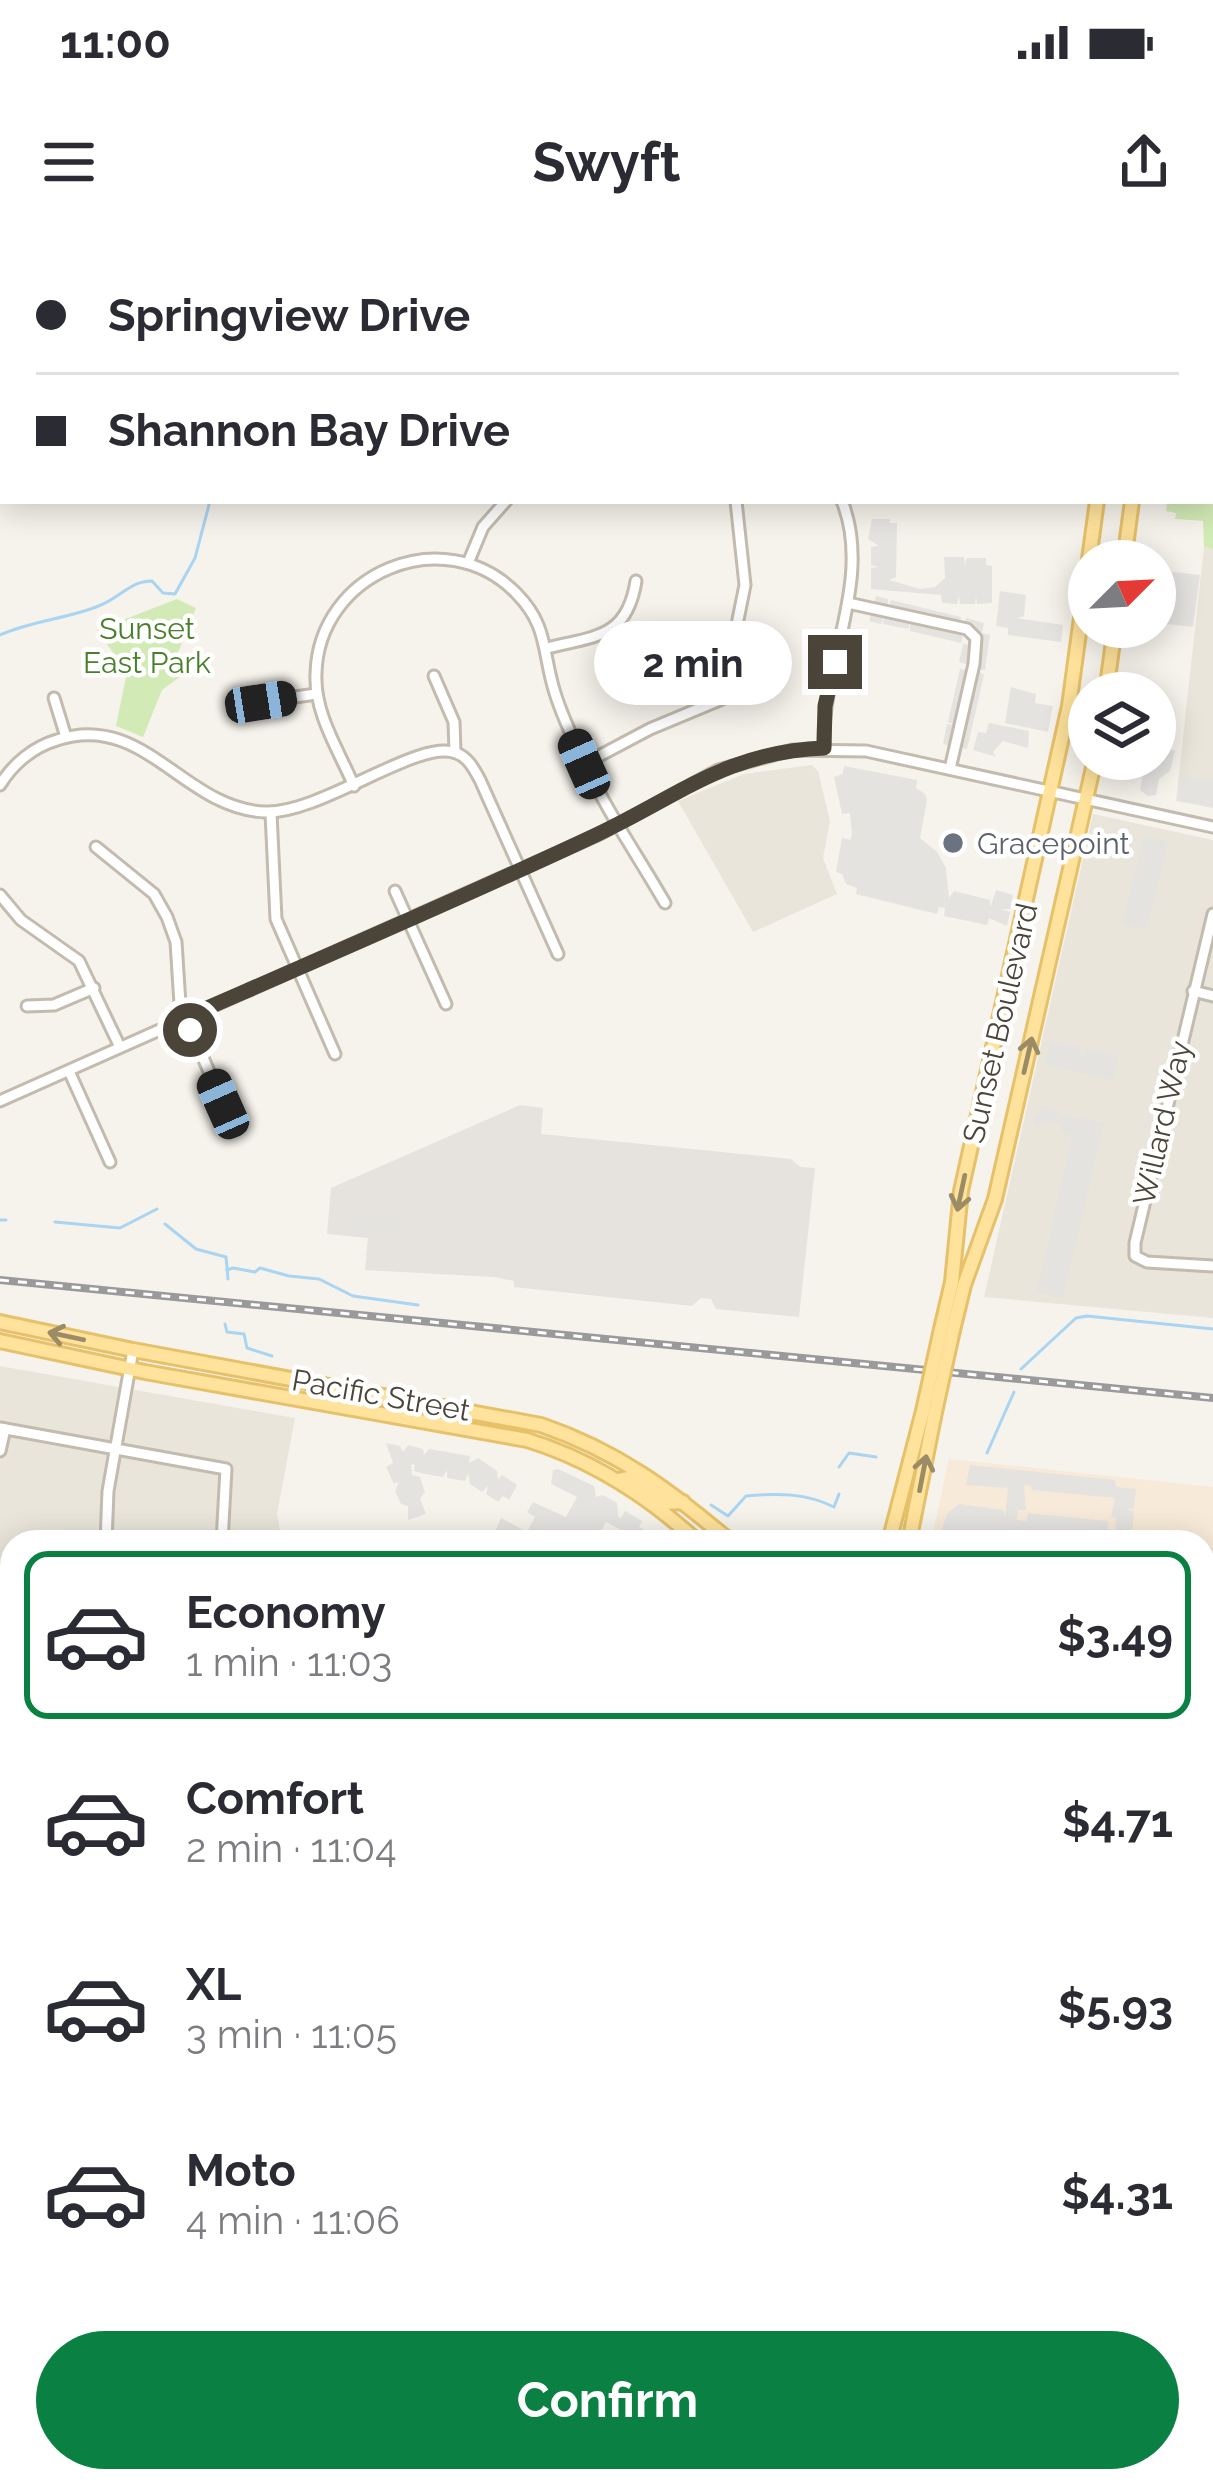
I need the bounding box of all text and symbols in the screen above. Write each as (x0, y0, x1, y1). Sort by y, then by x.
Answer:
text: 11:00 (60, 16, 171, 69)
icon: menu (36, 129, 102, 195)
icon: share (1111, 129, 1177, 195)
text: Swyft (533, 130, 680, 194)
text: Springview Drive (108, 289, 470, 342)
text: Shannon Bay Drive (108, 404, 510, 457)
north arrow (1068, 540, 1176, 648)
map controls (1068, 540, 1176, 780)
park label: Sunset East Park (83, 611, 211, 680)
callout: 2 min (595, 620, 793, 704)
route end (808, 635, 862, 689)
text: 2 min (642, 640, 744, 686)
button: layers (1068, 672, 1176, 780)
car (223, 679, 299, 725)
car (553, 724, 615, 804)
place label: Gracepoint (977, 826, 1130, 861)
marker: Gracepoint (940, 830, 966, 856)
street label: Sunset Boulevard (955, 900, 1045, 1146)
route start (163, 1003, 217, 1057)
one-way arrow (1018, 1037, 1040, 1075)
street label: Willard Way (1126, 1037, 1198, 1209)
car (192, 1064, 254, 1144)
one-way arrow (949, 1173, 972, 1211)
one-way arrow (48, 1323, 86, 1346)
street label: Pacific Street (289, 1362, 473, 1428)
one-way arrow (913, 1455, 935, 1494)
icon: car (42, 1581, 150, 1689)
text: Economy (186, 1586, 386, 1639)
text: $3.49 (1057, 1609, 1173, 1662)
text: 1 min · 11:03 (186, 1639, 392, 1685)
icon: car (42, 1767, 150, 1875)
text: Comfort (186, 1772, 364, 1825)
text: $4.71 (1062, 1795, 1173, 1848)
text: 2 min · 11:04 (186, 1825, 396, 1871)
icon: car (42, 1953, 150, 2061)
text: XL (186, 1958, 241, 2011)
text: $5.93 (1058, 1981, 1173, 2034)
text: 3 min · 11:05 (186, 2011, 397, 2057)
icon: car (42, 2139, 150, 2247)
text: Moto (186, 2144, 296, 2197)
text: $4.31 (1061, 2167, 1173, 2220)
text: 4 min · 11:06 (186, 2197, 400, 2243)
button: Confirm (36, 2331, 1179, 2469)

